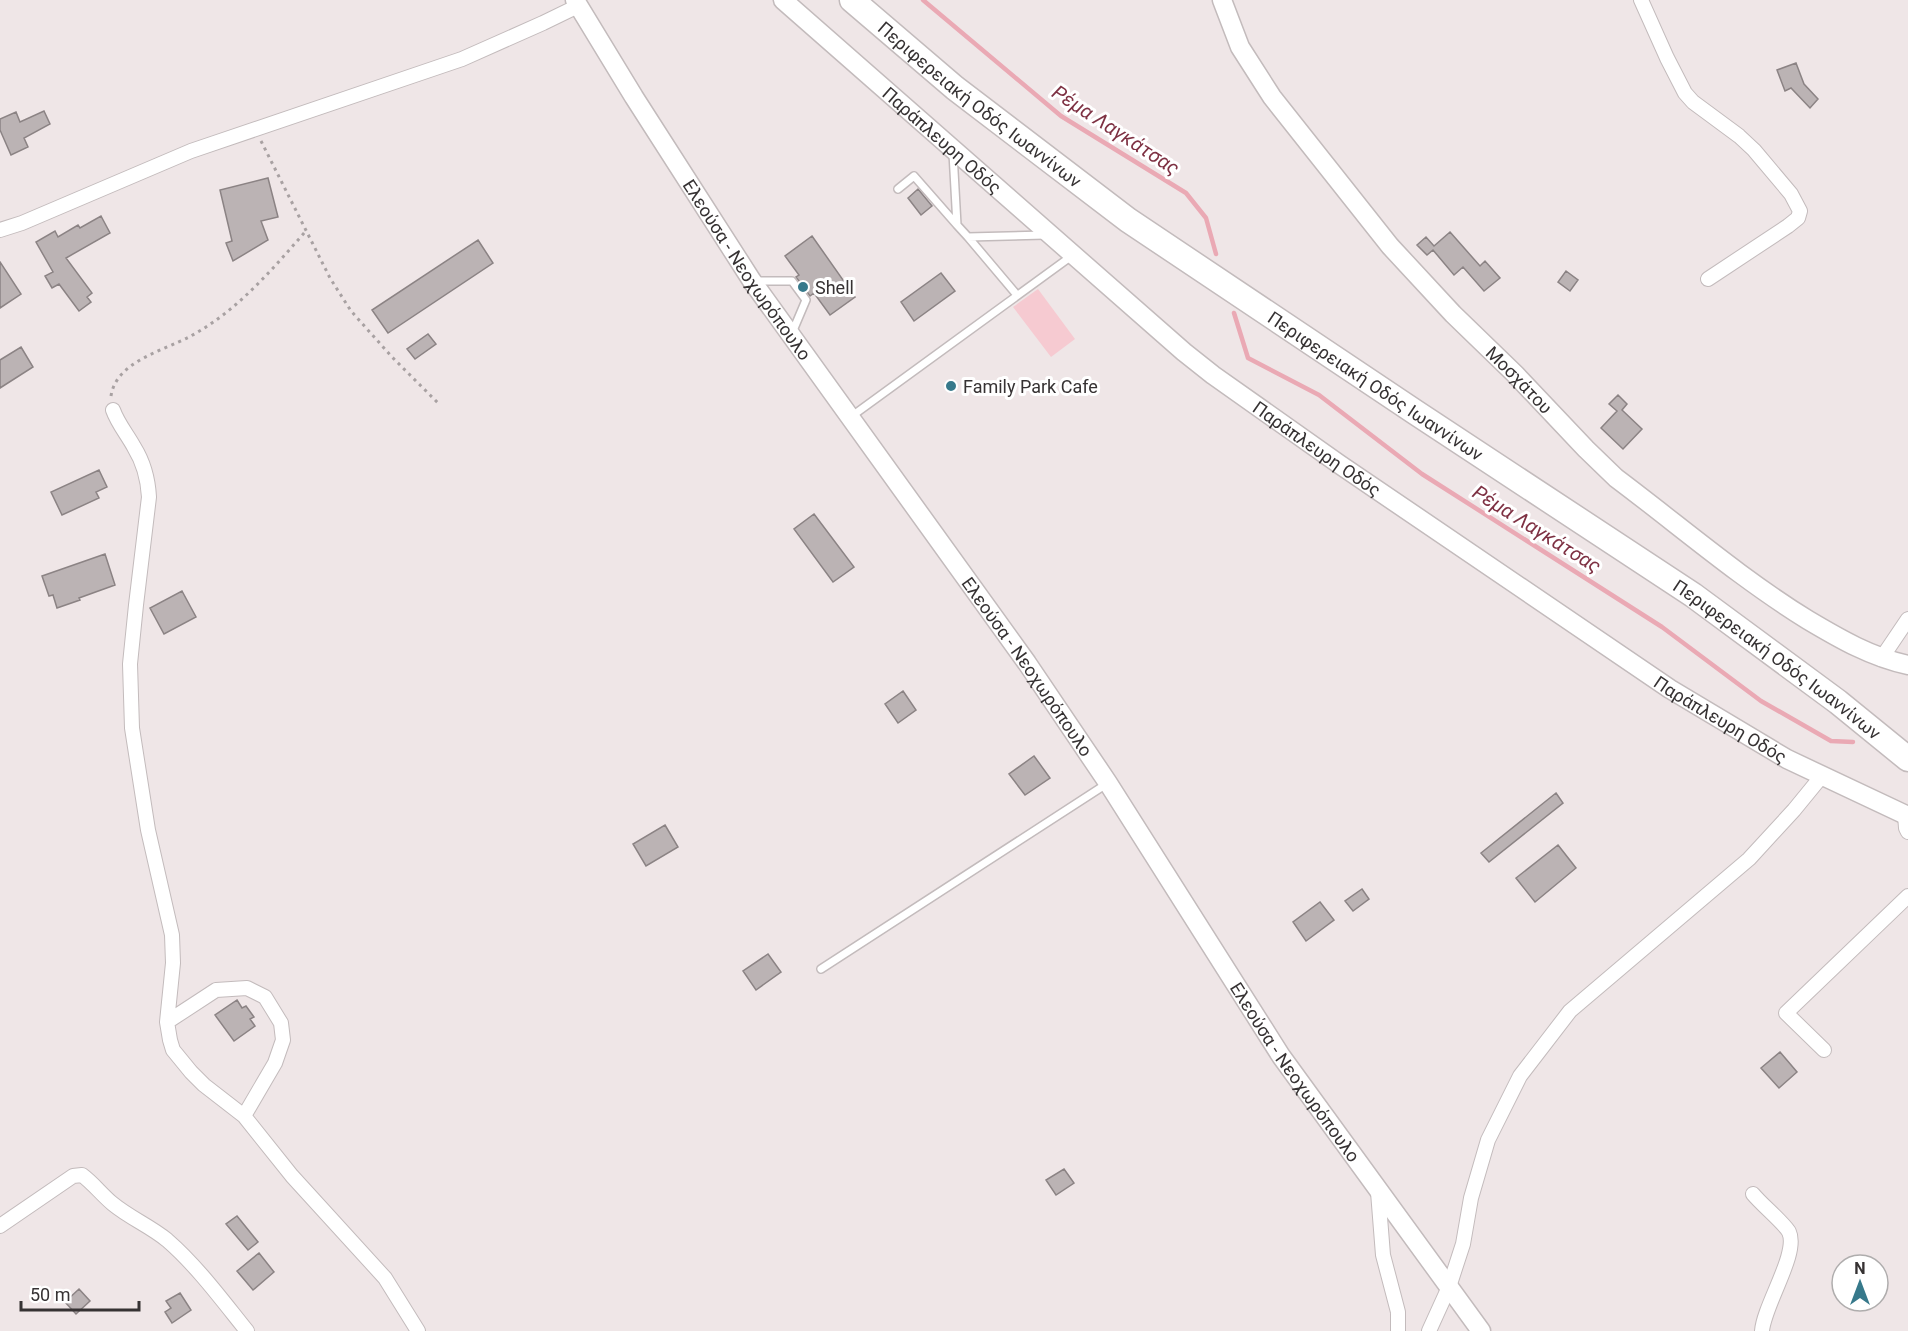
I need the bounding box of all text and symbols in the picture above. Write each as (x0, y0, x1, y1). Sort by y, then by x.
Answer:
street label: Περιφερειακή Οδός Ιωαννίνων (874, 17, 1086, 191)
water label: Ρέμα Λαγκάτσας (1048, 80, 1184, 180)
street label: Παράπλευρη Οδός (879, 82, 1006, 198)
street label: Ελεούσα - Νεοχωρόπουλο (679, 175, 816, 364)
place label: Shell (815, 277, 854, 298)
marker: Shell (796, 280, 810, 294)
street label: Περιφερειακή Οδός Ιωαννίνων (1264, 306, 1487, 465)
street label: Μοσχάτου (1482, 342, 1557, 418)
place label: Family Park Cafe (963, 376, 1098, 397)
marker: Family Park Cafe (944, 379, 958, 393)
street label: Παράπλευρη Οδός (1249, 396, 1385, 500)
water label: Ρέμα Λαγκάτσας (1468, 480, 1606, 578)
street label: Ελεούσα - Νεοχωρόπουλο (958, 573, 1097, 760)
street label: Περιφερειακή Οδός Ιωαννίνων (1670, 575, 1886, 743)
street label: Παράπλευρη Οδός (1650, 671, 1791, 767)
street label: Ελεούσα - Νεοχωρόπουλο (1226, 978, 1365, 1166)
north arrow (1830, 1253, 1890, 1313)
text: N (1854, 1259, 1866, 1278)
scale bar (21, 1274, 140, 1312)
text: 50 m (30, 1284, 70, 1305)

